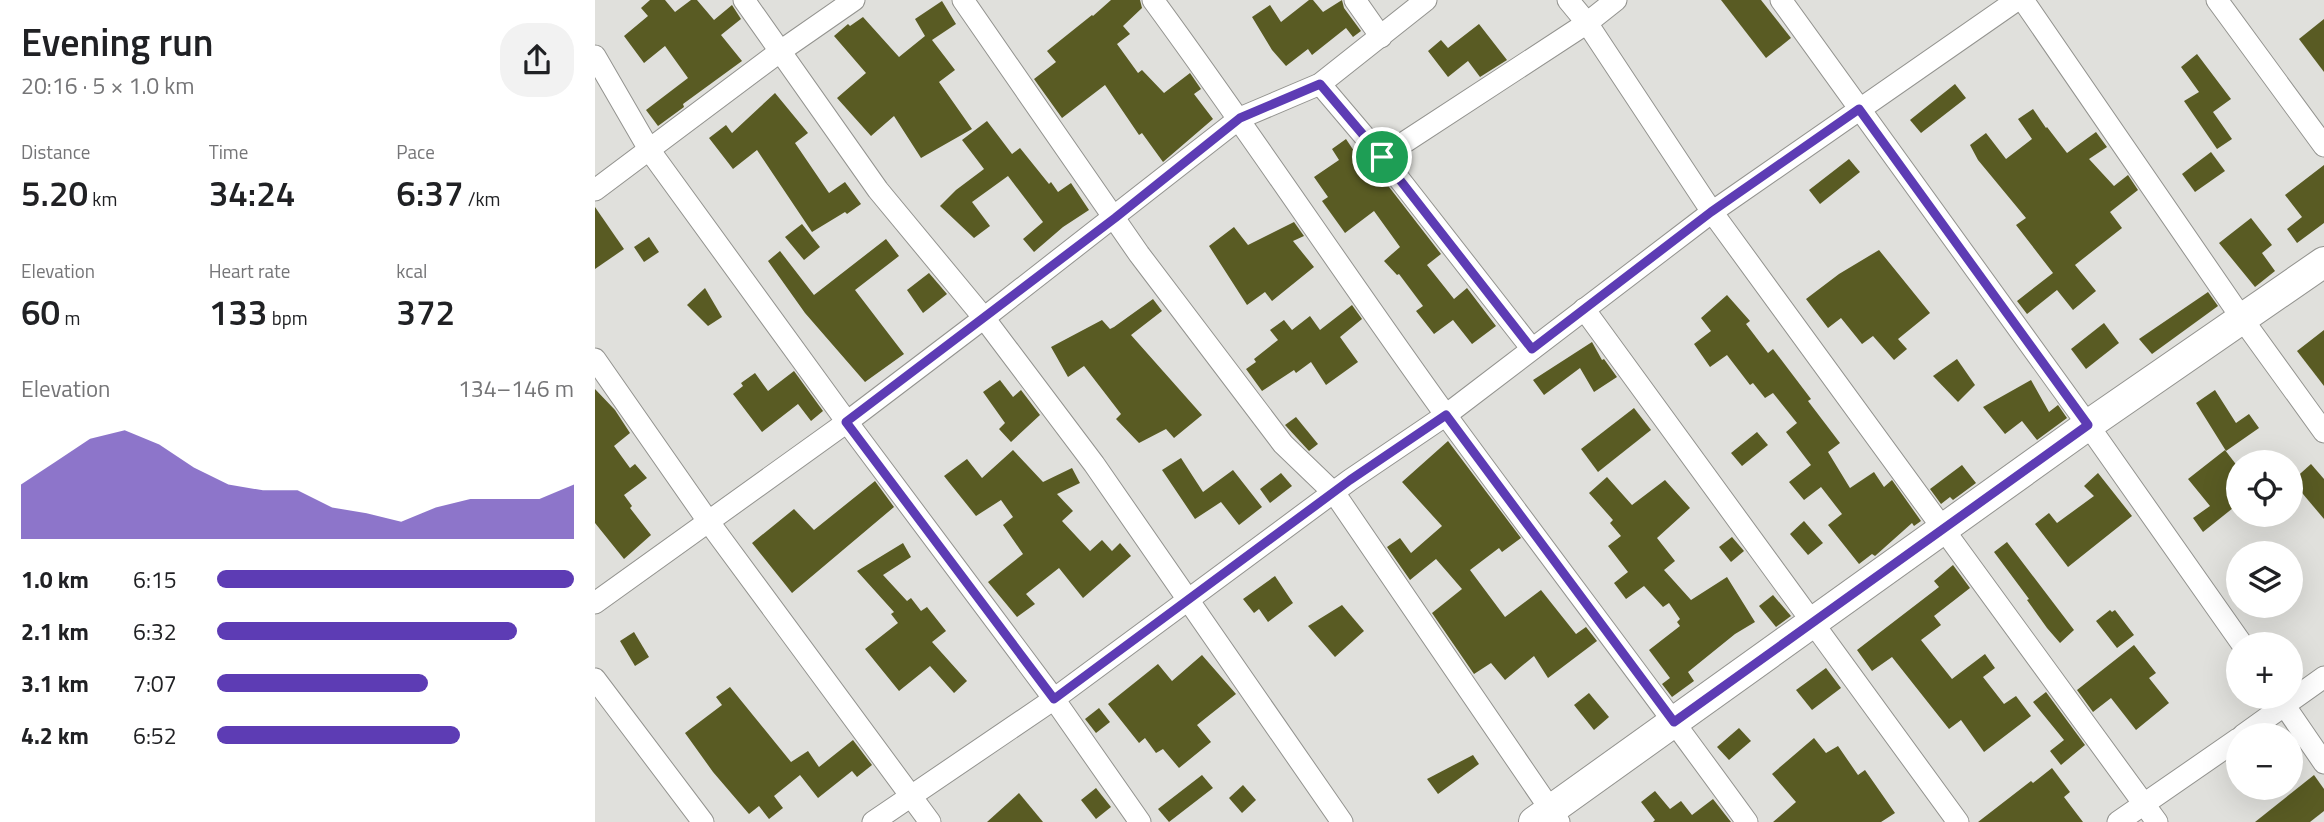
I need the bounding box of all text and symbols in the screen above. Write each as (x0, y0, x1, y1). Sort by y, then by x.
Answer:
text: Evening run (21, 13, 214, 71)
button: share (500, 23, 574, 97)
text: 20:16 · 5 × 1.0 km (21, 68, 195, 103)
pin (1352, 127, 1412, 187)
text: Distance (21, 137, 90, 166)
text: Time (209, 137, 248, 166)
text: Pace (396, 137, 435, 166)
icon: arrive (1363, 138, 1401, 176)
text: 5.20 (21, 166, 88, 220)
text: 34:24 (209, 166, 295, 220)
text: 6:37 (396, 166, 464, 220)
text: km (88, 184, 117, 213)
text: /km (464, 184, 501, 213)
text: Elevation (21, 256, 95, 285)
text: Heart rate (209, 256, 290, 285)
text: kcal (396, 256, 427, 285)
text: 60 (21, 285, 60, 339)
text: 133 (209, 285, 267, 339)
text: 372 (396, 285, 455, 339)
text: m (60, 303, 80, 332)
text: bpm (267, 303, 308, 332)
text: Elevation (21, 371, 110, 406)
text: 134–146 m (458, 371, 574, 406)
map controls (2226, 450, 2303, 800)
button: locate (2226, 450, 2303, 527)
button: layers (2226, 541, 2303, 618)
text: 1.0 km (21, 562, 89, 597)
text: 6:15 (133, 562, 177, 597)
text: 2.1 km (21, 614, 89, 649)
text: 6:32 (133, 614, 177, 649)
button: + (2226, 632, 2303, 709)
text: 3.1 km (21, 666, 89, 701)
text: 7:07 (133, 666, 177, 701)
text: 4.2 km (21, 718, 89, 753)
text: 6:52 (133, 718, 177, 753)
button: − (2226, 723, 2303, 800)

